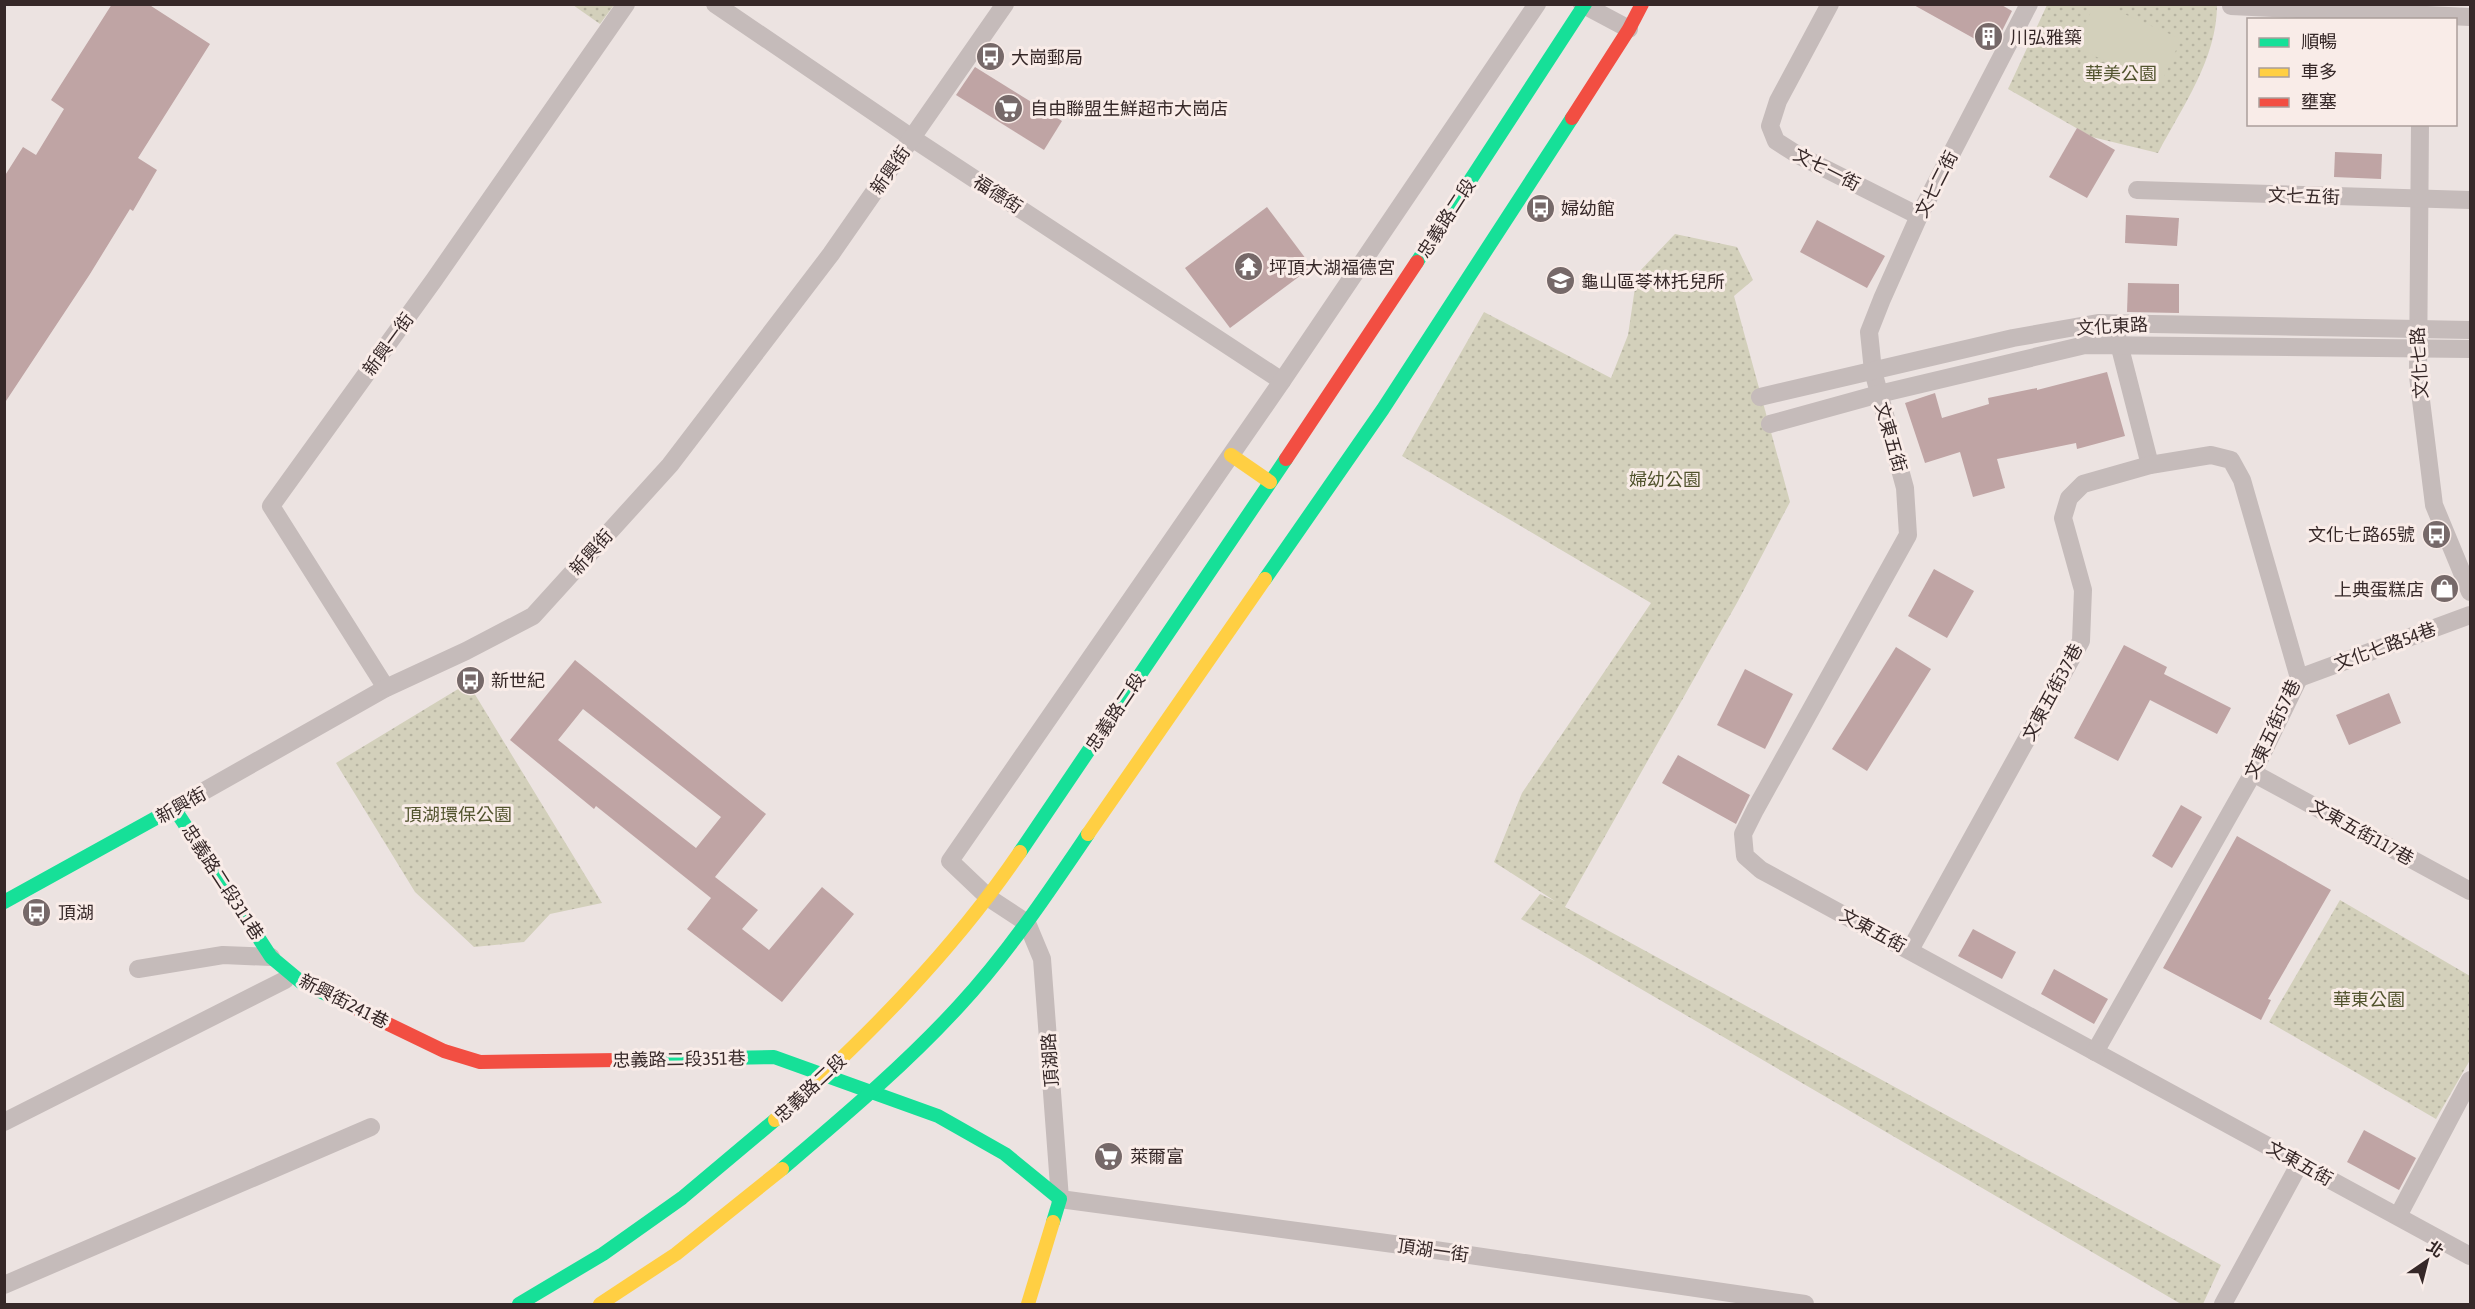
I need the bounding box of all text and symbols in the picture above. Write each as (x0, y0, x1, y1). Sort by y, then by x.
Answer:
legend (2247, 18, 2457, 126)
building icon: 川弘雅築 (1973, 21, 2005, 53)
place label: 川弘雅築 (2010, 27, 2082, 48)
text: 順暢 (2301, 31, 2337, 52)
bus stop icon: 大崗郵局 (974, 41, 1006, 73)
place label: 大崗郵局 (1011, 47, 1083, 68)
text: 車多 (2301, 61, 2337, 82)
park label: 華美公園 (2085, 63, 2157, 84)
text: 壅塞 (2301, 91, 2337, 112)
supermarket icon: 自由聯盟生鮮超市大崗店 (993, 92, 1025, 124)
place label: 自由聯盟生鮮超市大崗店 (1030, 98, 1228, 119)
street label: 新興街 (866, 142, 914, 198)
street label: 文七一街 (1790, 143, 1864, 195)
street label: 文七二街 (1910, 147, 1962, 221)
street label: 福德街 (970, 170, 1026, 218)
street label: 忠義路二段 (1413, 175, 1479, 261)
street label: 文七五街 (2268, 184, 2340, 208)
bus stop icon: 婦幼館 (1524, 192, 1556, 224)
place label: 婦幼館 (1561, 198, 1615, 219)
temple icon: 坪頂大湖福德宮 (1232, 251, 1264, 283)
place label: 坪頂大湖福德宮 (1269, 257, 1395, 278)
school or university icon: 龜山區苓林托兒所 (1544, 265, 1576, 297)
place label: 龜山區苓林托兒所 (1581, 271, 1725, 292)
street label: 新興一街 (358, 309, 418, 379)
street label: 文化東路 (2075, 314, 2149, 338)
street label: 文化七路 (2407, 326, 2431, 400)
street label: 文東五街 (1871, 400, 1911, 474)
park label: 婦幼公園 (1629, 469, 1701, 490)
bus stop icon: 文化七路65號 (2420, 518, 2452, 550)
place label: 文化七路65號 (2308, 524, 2415, 545)
street label: 新興街 (565, 525, 617, 579)
shop icon: 上典蛋糕店 (2429, 573, 2461, 605)
place label: 上典蛋糕店 (2334, 579, 2424, 600)
street label: 文化七路54巷 (2331, 618, 2439, 674)
street label: 文東五街37巷 (2018, 640, 2086, 744)
bus stop icon: 新世紀 (454, 664, 486, 696)
street label: 忠義路二段 (1081, 669, 1149, 755)
place label: 新世紀 (491, 670, 545, 691)
street label: 文東五街57巷 (2240, 676, 2304, 782)
street label: 新興街 (152, 783, 210, 827)
street label: 文東五街117巷 (2306, 795, 2418, 869)
park label: 頂湖環保公園 (404, 804, 512, 825)
street label: 忠義路二段311巷 (178, 820, 268, 944)
bus stop icon: 頂湖 (21, 896, 53, 928)
place label: 頂湖 (58, 902, 94, 923)
street label: 文東五街 (1836, 904, 1910, 956)
street label: 新興街241巷 (296, 970, 392, 1032)
park label: 華東公園 (2333, 989, 2405, 1010)
street label: 頂湖路 (1038, 1032, 1062, 1088)
street label: 忠義路二段351巷 (612, 1047, 746, 1071)
street label: 忠義路二段 (770, 1050, 850, 1126)
street label: 文東五街 (2263, 1136, 2337, 1190)
supermarket icon: 萊爾富 (1093, 1140, 1125, 1172)
place label: 萊爾富 (1130, 1146, 1184, 1167)
north arrow (2397, 1231, 2457, 1291)
street label: 頂湖一街 (1396, 1235, 1470, 1265)
text: 北 (2424, 1237, 2447, 1261)

